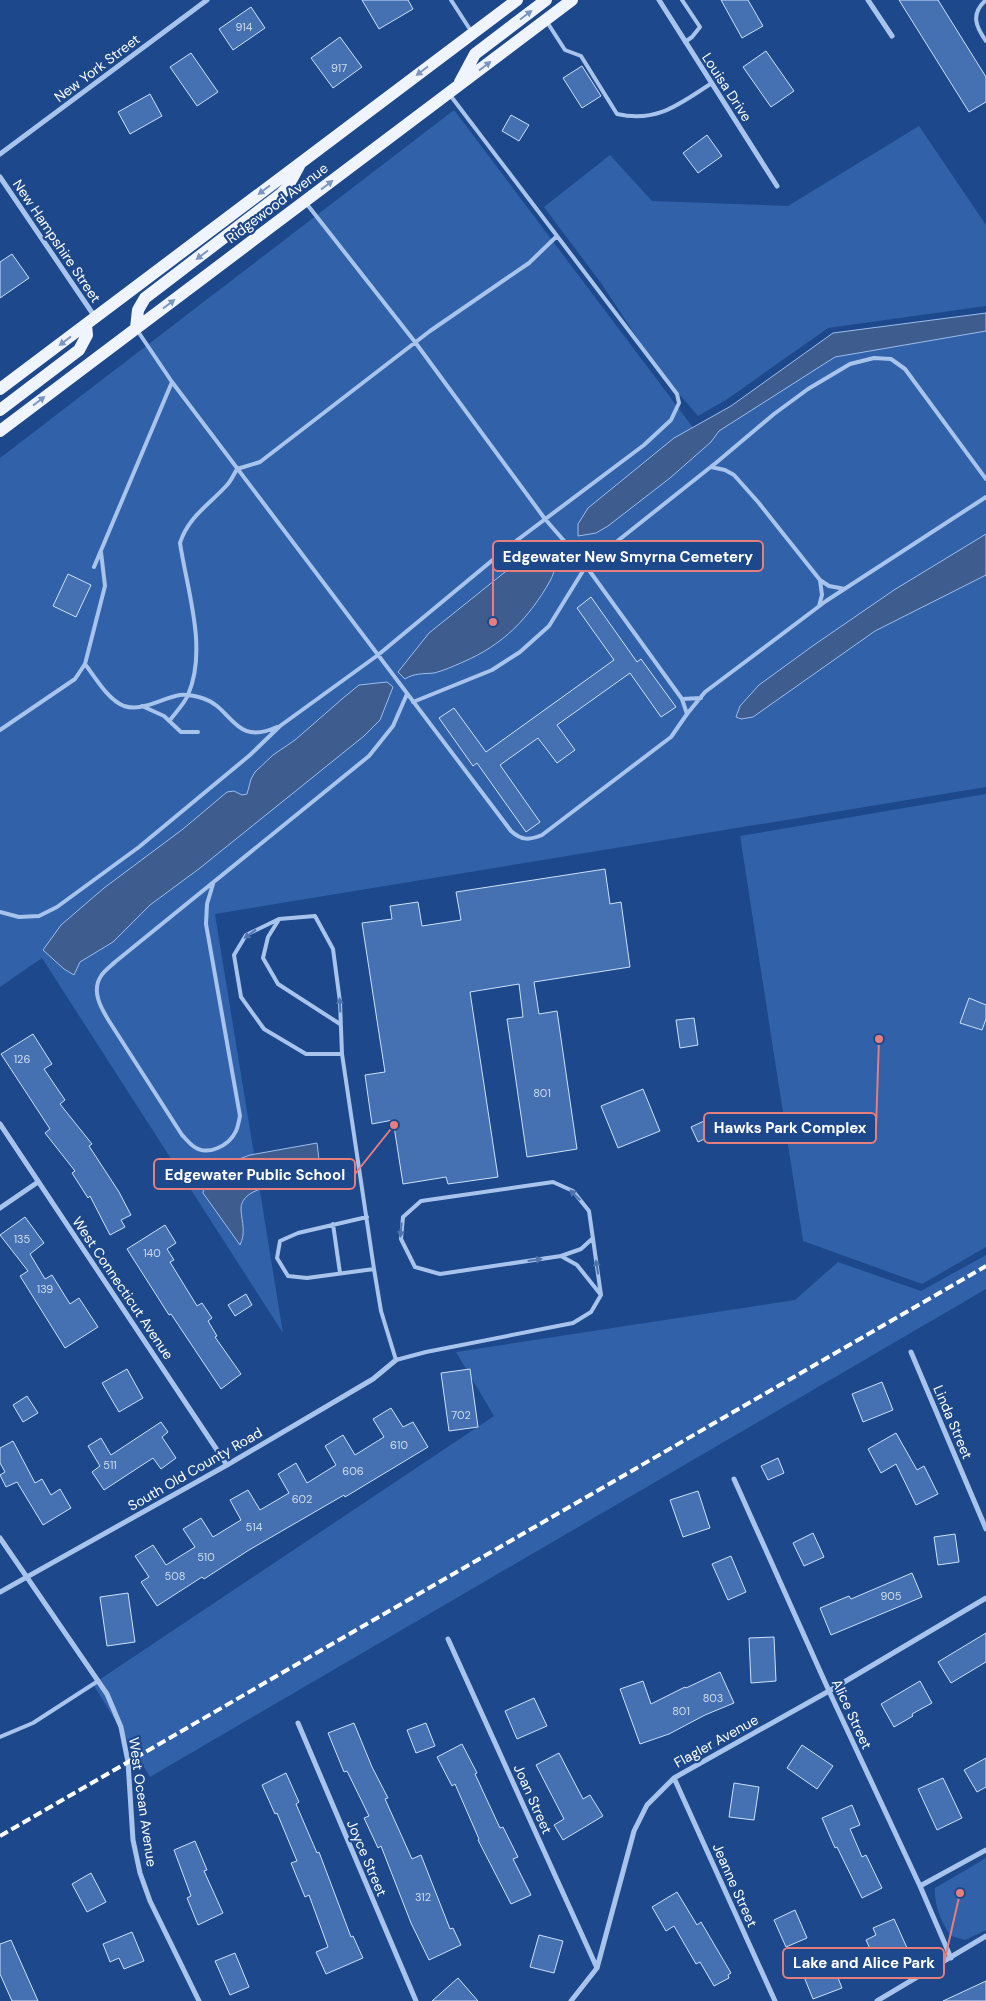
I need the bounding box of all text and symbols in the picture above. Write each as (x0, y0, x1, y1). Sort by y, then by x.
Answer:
one-way arrow (519, 10, 533, 20)
house number: 914 (236, 20, 253, 34)
street label: New York Street (51, 30, 143, 106)
street label: Louisa Drive (698, 49, 756, 125)
house number: 917 (331, 61, 347, 75)
one-way arrow (478, 61, 492, 71)
one-way arrow (416, 66, 429, 77)
street label: Ridgewood Avenue (223, 159, 331, 247)
street label: New Hampshire Street (9, 176, 105, 306)
one-way arrow (320, 180, 334, 190)
one-way arrow (258, 185, 271, 196)
one-way arrow (196, 249, 209, 260)
one-way arrow (162, 298, 175, 309)
one-way arrow (58, 336, 72, 346)
one-way arrow (32, 396, 46, 406)
callout: Edgewater New Smyrna Cemetery (493, 541, 763, 571)
text: Edgewater New Smyrna Cemetery (503, 547, 753, 567)
one-way arrow (244, 929, 257, 939)
one-way arrow (335, 997, 343, 1013)
house number: 126 (14, 1052, 30, 1066)
house number: 801 (533, 1086, 551, 1100)
callout: Hawks Park Complex (704, 1113, 876, 1143)
text: Hawks Park Complex (714, 1118, 867, 1138)
callout: Edgewater Public School (154, 1159, 355, 1189)
text: Edgewater Public School (165, 1165, 345, 1185)
one-way arrow (569, 1189, 581, 1201)
street label: West Connecticut Avenue (68, 1213, 178, 1363)
one-way arrow (397, 1222, 405, 1238)
house number: 135 (14, 1232, 31, 1246)
house number: 140 (143, 1246, 161, 1260)
one-way arrow (528, 1256, 544, 1264)
one-way arrow (593, 1258, 601, 1274)
house number: 139 (37, 1282, 53, 1296)
street label: Linda Street (929, 1382, 977, 1462)
house number: 702 (451, 1408, 471, 1422)
street label: South Old County Road (125, 1423, 265, 1515)
house number: 610 (390, 1438, 408, 1452)
house number: 511 (103, 1458, 117, 1472)
house number: 606 (342, 1464, 364, 1478)
house number: 602 (292, 1492, 312, 1506)
house number: 514 (246, 1520, 263, 1534)
house number: 510 (197, 1550, 215, 1564)
house number: 508 (165, 1569, 185, 1583)
house number: 905 (880, 1589, 902, 1603)
street label: Alice Street (828, 1676, 876, 1752)
house number: 803 (703, 1691, 723, 1705)
house number: 801 (672, 1704, 690, 1718)
street label: Flagler Avenue (671, 1710, 761, 1772)
street label: West Ocean Avenue (125, 1736, 161, 1868)
street label: Joan Street (510, 1761, 556, 1837)
street label: Joyce Street (343, 1817, 391, 1899)
street label: Jeanne Street (708, 1840, 762, 1930)
house number: 312 (415, 1890, 431, 1904)
callout: Lake and Alice Park (783, 1948, 944, 1978)
text: Lake and Alice Park (793, 1953, 935, 1973)

